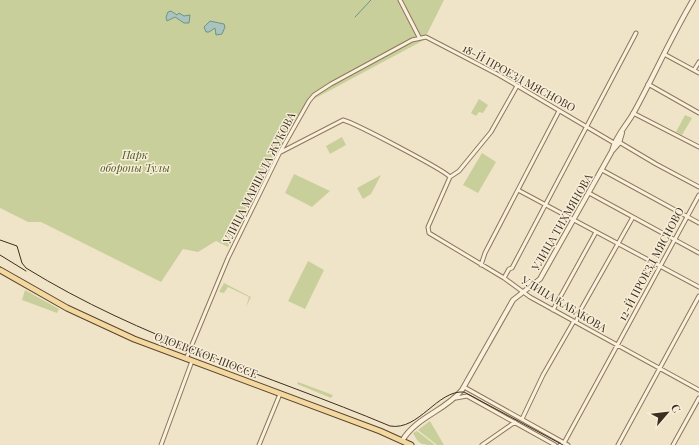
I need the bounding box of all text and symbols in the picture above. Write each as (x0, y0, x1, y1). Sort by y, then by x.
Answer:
street label: 18-Й ПРОЕЗД МЯСНОВО (460, 40, 578, 115)
street label: УЛИЦА МАРШАЛА ЖУКОВА (218, 109, 298, 247)
park label: Парк обороны Тулы (100, 147, 170, 175)
street label: УЛИЦА ТИХМЯНОВА (527, 170, 596, 274)
street label: 12-Й ПРОЕЗД МЯСНОВО (614, 204, 687, 323)
street label: УЛИЦА КАБАКОВА (518, 272, 610, 335)
street label: ОДОЕВСКОЕ ШОССЕ (152, 328, 260, 381)
north arrow (647, 393, 687, 433)
text: С (668, 401, 685, 415)

